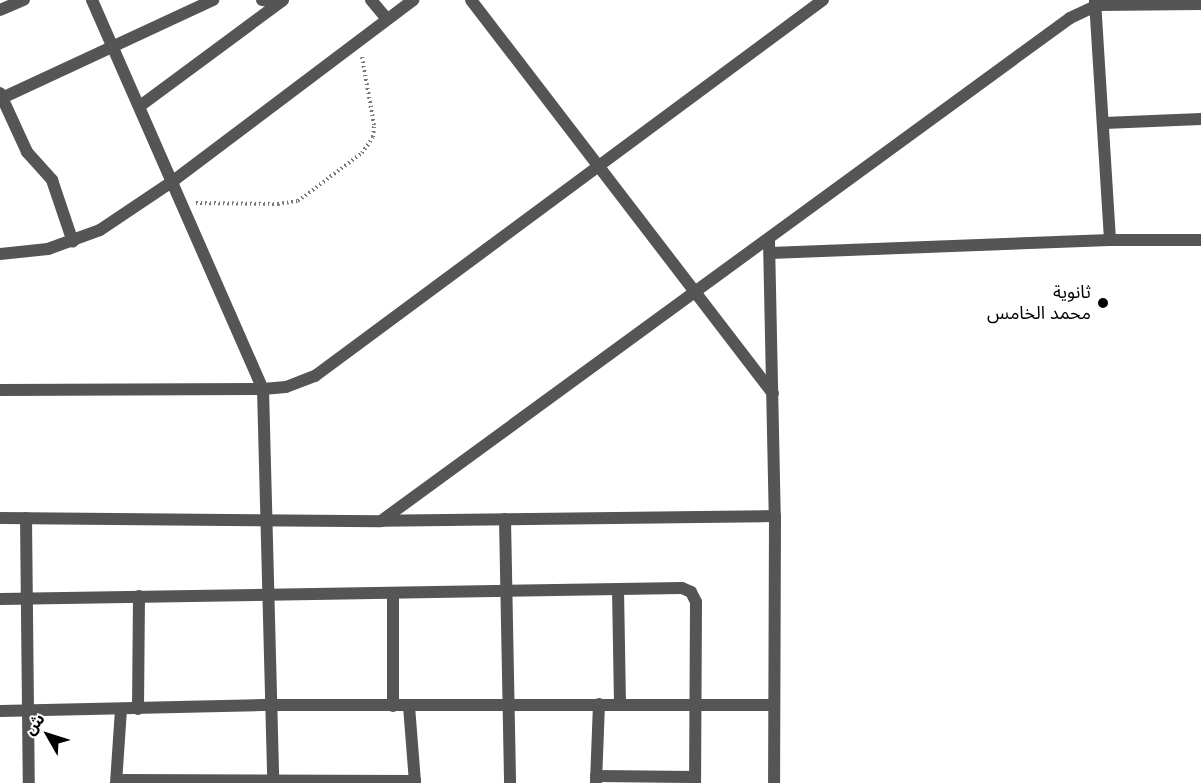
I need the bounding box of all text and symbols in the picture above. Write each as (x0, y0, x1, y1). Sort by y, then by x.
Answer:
place label: ثانوية محمد الخامس (987, 282, 1091, 324)
marker: ثانوية محمد الخامس (1096, 296, 1110, 310)
north arrow (18, 705, 78, 765)
text: ش (19, 709, 49, 738)

